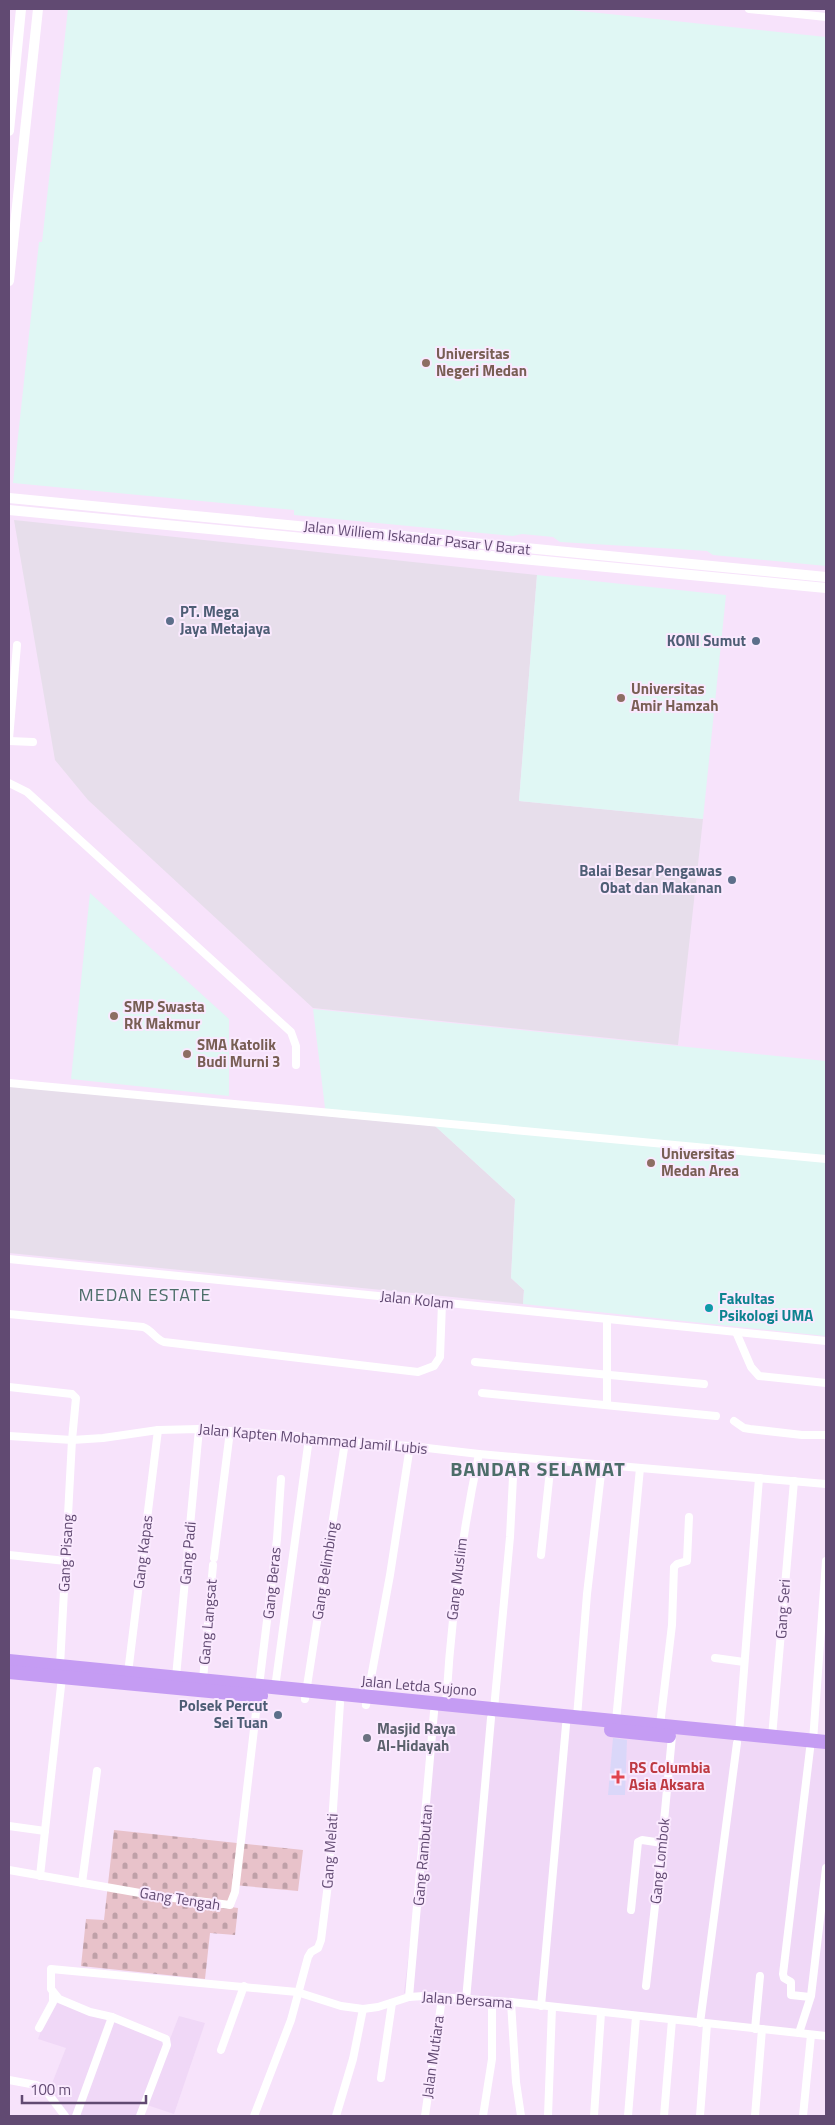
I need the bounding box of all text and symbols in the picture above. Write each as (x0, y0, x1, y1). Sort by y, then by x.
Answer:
place label: Universitas Negeri Medan (436, 342, 527, 382)
marker: Universitas Negeri Medan (420, 357, 432, 369)
street label: Jalan Williem Iskandar Pasar V Barat (303, 514, 532, 561)
place label: PT. Mega Jaya Metajaya (180, 600, 271, 640)
marker: PT. Mega Jaya Metajaya (164, 615, 176, 627)
place label: KONI Sumut (667, 629, 747, 652)
marker: KONI Sumut (750, 635, 762, 647)
place label: Universitas Amir Hamzah (631, 677, 719, 717)
marker: Universitas Amir Hamzah (615, 692, 627, 704)
place label: Balai Besar Pengawas Obat dan Makanan (579, 859, 722, 899)
marker: Balai Besar Pengawas Obat dan Makanan (726, 874, 738, 886)
place label: SMP Swasta RK Makmur (124, 995, 205, 1035)
marker: SMP Swasta RK Makmur (108, 1010, 120, 1022)
place label: SMA Katolik Budi Murni 3 (197, 1033, 280, 1073)
marker: SMA Katolik Budi Murni 3 (181, 1048, 193, 1060)
place label: Universitas Medan Area (661, 1142, 739, 1182)
marker: Universitas Medan Area (645, 1157, 657, 1169)
district label: MEDAN ESTATE (79, 1281, 211, 1308)
street label: Jalan Kolam (379, 1284, 455, 1315)
place label: Fakultas Psikologi UMA (719, 1287, 813, 1327)
marker: Fakultas Psikologi UMA (703, 1302, 715, 1314)
street label: Jalan Kapten Mohammad Jamil Lubis (198, 1417, 429, 1460)
district label: BANDAR SELAMAT (450, 1453, 626, 1484)
street label: Gang Pisang (52, 1513, 79, 1593)
street label: Gang Kapas (127, 1514, 158, 1590)
street label: Gang Padi (173, 1520, 202, 1586)
street label: Gang Belimbing (305, 1520, 344, 1622)
street label: Gang Muslim (440, 1537, 473, 1621)
street label: Gang Beras (256, 1546, 287, 1620)
street label: Gang Langsat (192, 1577, 223, 1666)
street label: Gang Seri (769, 1578, 796, 1640)
street label: Jalan Letda Sujono (360, 1669, 478, 1702)
place label: Polsek Percut Sei Tuan (179, 1694, 269, 1734)
marker: Polsek Percut Sei Tuan (272, 1709, 284, 1721)
place label: Masjid Raya Al-Hidayah (377, 1717, 456, 1757)
marker: Masjid Raya Al-Hidayah (361, 1732, 373, 1744)
place label: RS Columbia Asia Aksara (629, 1756, 711, 1796)
marker: RS Columbia Asia Aksara (611, 1770, 625, 1784)
street label: Gang Rambutan (407, 1803, 438, 1907)
street label: Gang Melati (315, 1813, 344, 1889)
street label: Gang Lombok (644, 1817, 675, 1905)
street label: Gang Tengah (138, 1881, 222, 1916)
street label: Jalan Bersama (421, 1985, 514, 2014)
street label: Jalan Mutiara (415, 2014, 450, 2100)
scale bar (22, 2072, 146, 2104)
text: 100 m (30, 2078, 71, 2101)

